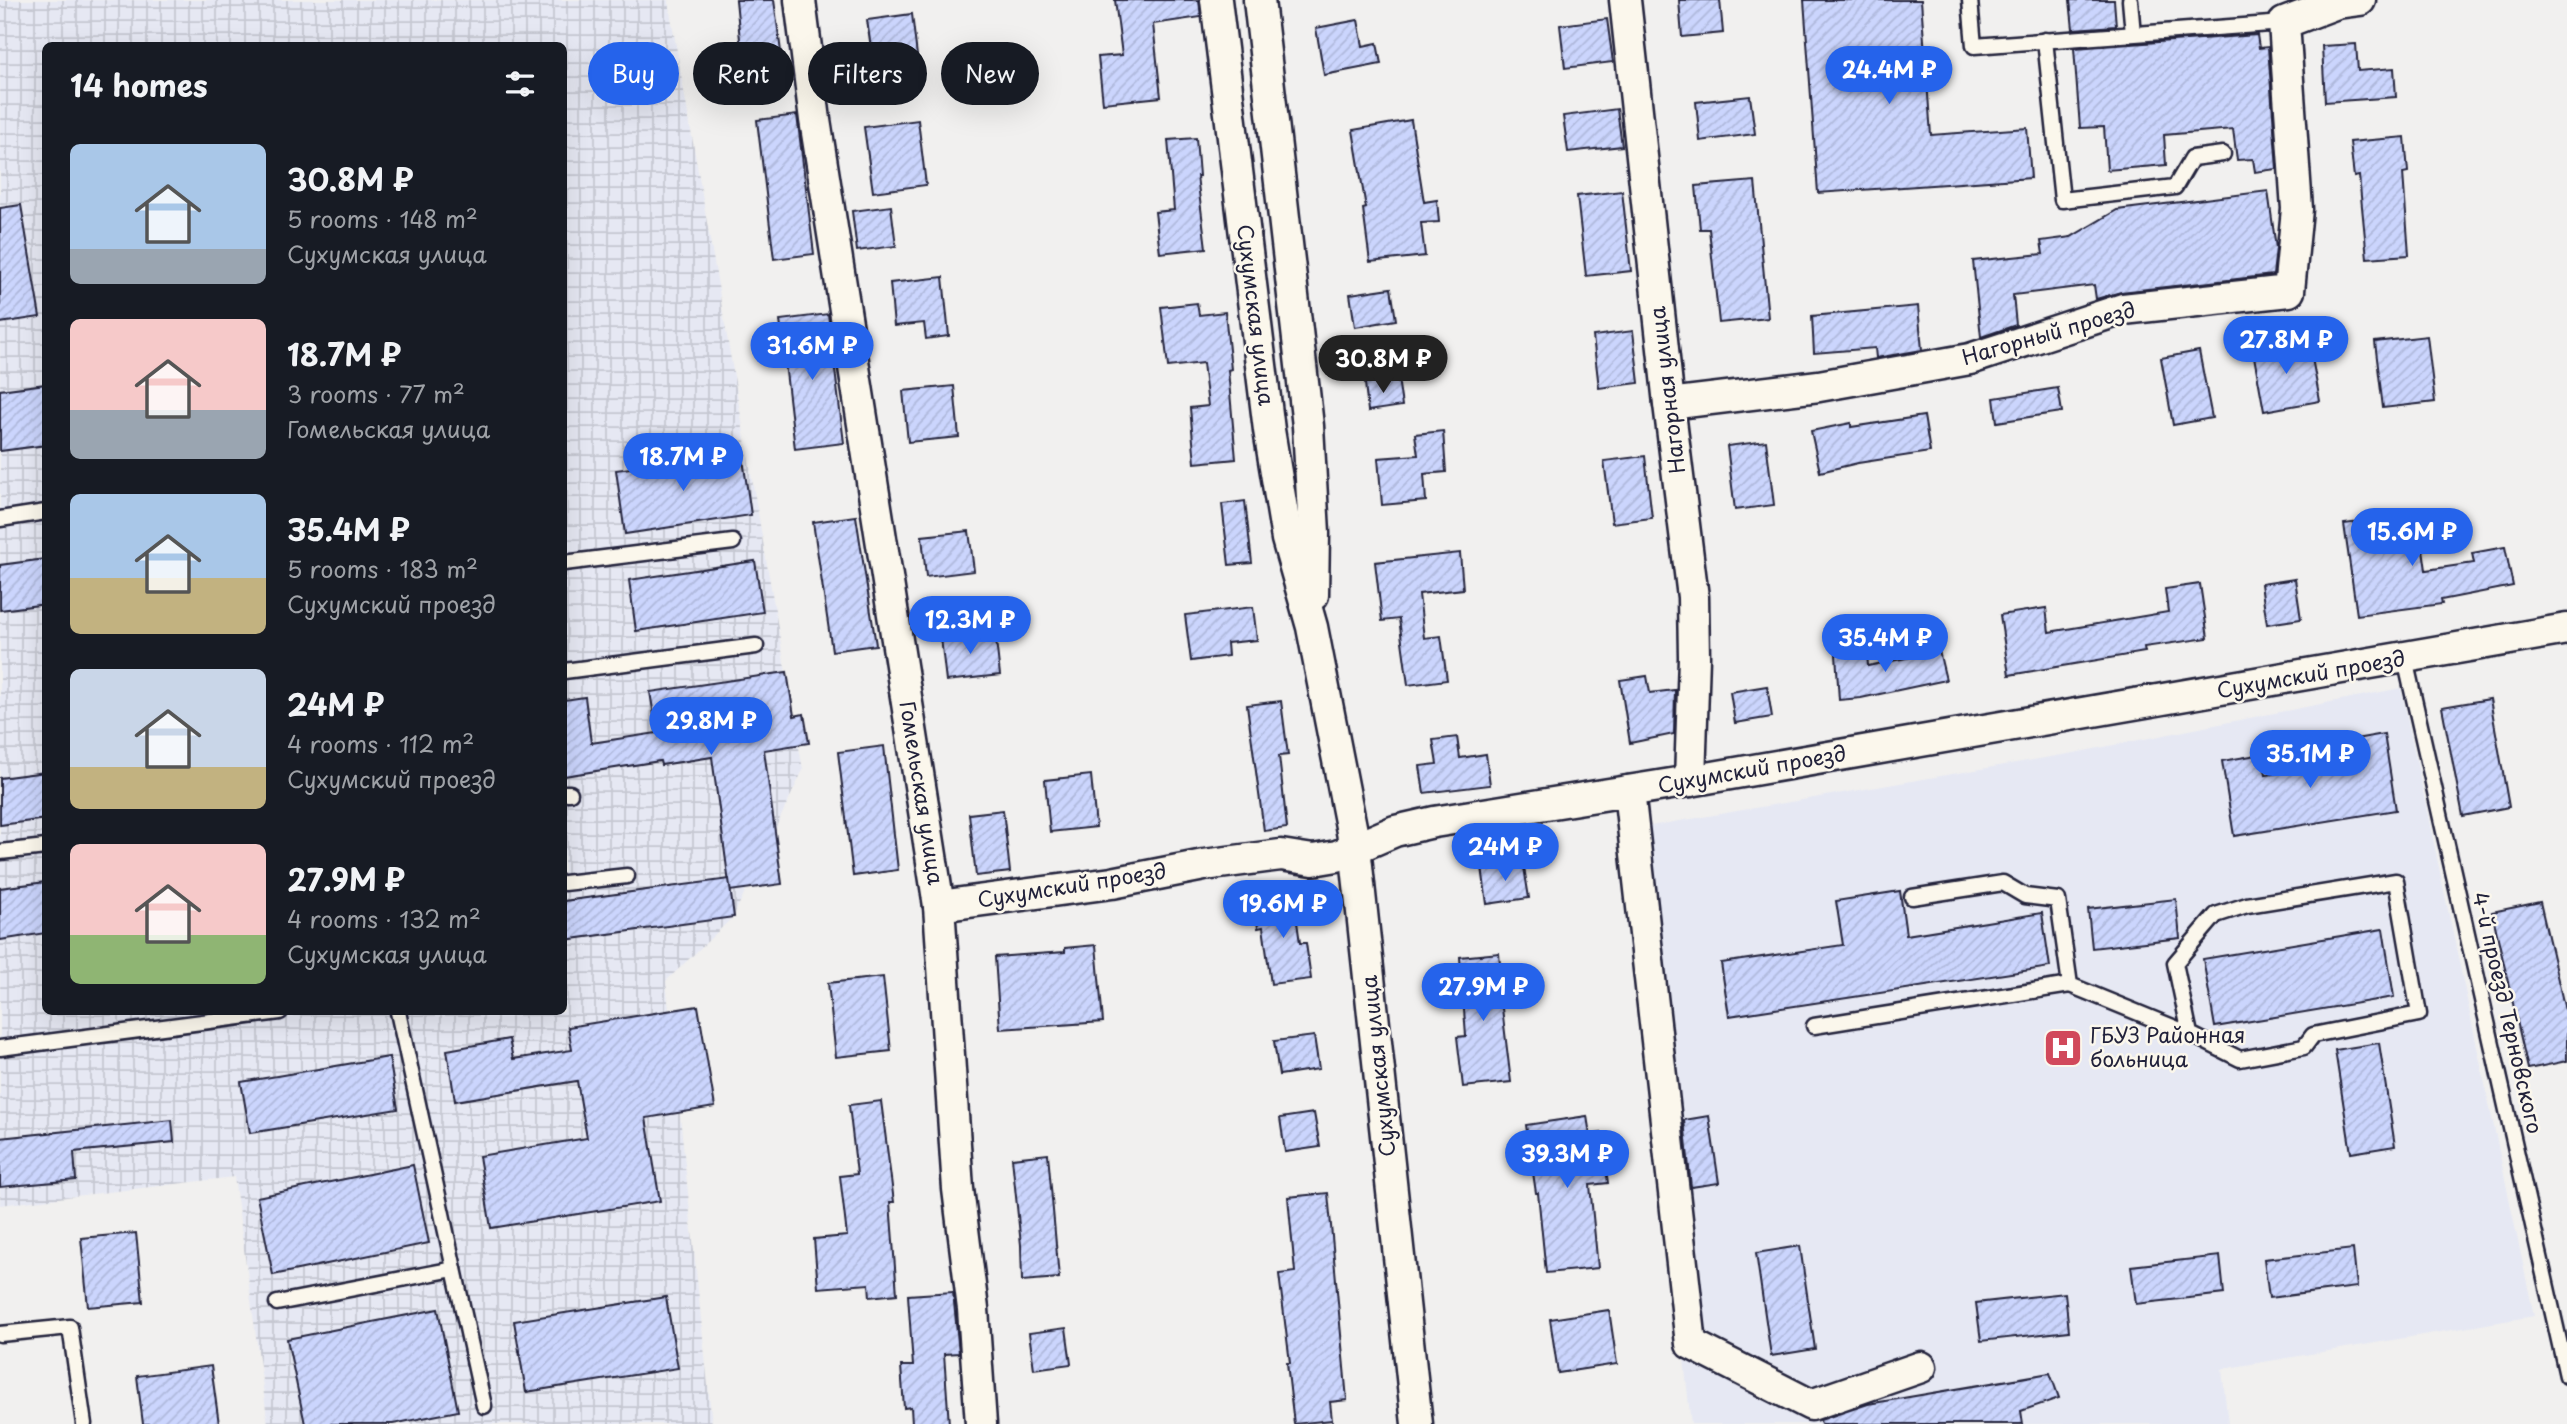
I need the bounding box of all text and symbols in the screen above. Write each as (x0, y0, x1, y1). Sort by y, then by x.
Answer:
chip: Buy (588, 42, 679, 105)
chip: Rent (693, 42, 794, 105)
chip: Filters (808, 42, 927, 105)
chip: New (941, 42, 1039, 105)
pin: 24.4M ₽ (1824, 46, 1954, 106)
text: 24.4M ₽ (1841, 51, 1937, 86)
text: 14 homes (70, 62, 208, 107)
icon: filters (501, 65, 539, 103)
text: 30.8M ₽ (287, 156, 413, 201)
icon: home (126, 172, 210, 256)
text: 5 rooms · 148 m² (287, 201, 478, 236)
street label: Сухумская улица (1230, 222, 1284, 408)
text: Сухумская улица (287, 236, 487, 271)
street label: Нагорный проезд (1958, 292, 2139, 372)
street label: Нагорная улица (1640, 304, 1692, 476)
pin: 27.8M ₽ (2221, 316, 2351, 376)
text: 27.8M ₽ (2239, 321, 2333, 356)
pin: 31.6M ₽ (747, 322, 877, 382)
text: 31.6M ₽ (767, 327, 857, 362)
text: 18.7M ₽ (287, 331, 401, 376)
pin: 30.8M ₽ (1318, 336, 1448, 395)
text: 30.8M ₽ (1335, 340, 1431, 375)
icon: home (126, 347, 210, 431)
text: 3 rooms · 77 m² (287, 376, 465, 411)
text: Гомельская улица (287, 411, 490, 446)
pin: 18.7M ₽ (618, 434, 748, 493)
text: 18.7M ₽ (639, 438, 727, 473)
text: 35.4M ₽ (287, 506, 410, 551)
pin: 15.6M ₽ (2347, 508, 2477, 568)
text: 15.6M ₽ (2367, 513, 2457, 548)
icon: home (126, 522, 210, 606)
text: 5 rooms · 183 m² (287, 551, 478, 586)
text: Сухумский проезд (287, 586, 496, 621)
pin: 12.3M ₽ (905, 596, 1035, 656)
text: 12.3M ₽ (925, 601, 1015, 636)
pin: 35.4M ₽ (1820, 614, 1950, 674)
text: 35.4M ₽ (1838, 619, 1932, 654)
street label: Сухумский проезд (2214, 641, 2407, 705)
text: 24M ₽ (287, 681, 384, 726)
icon: home (126, 697, 210, 781)
pin: 29.8M ₽ (646, 698, 776, 757)
street label: Гомельская улица (893, 699, 953, 888)
text: 29.8M ₽ (665, 702, 757, 737)
text: 4 rooms · 112 m² (287, 726, 474, 761)
pin: 35.1M ₽ (2245, 730, 2375, 790)
text: 35.1M ₽ (2266, 735, 2354, 770)
street label: Сухумский проезд (1655, 736, 1848, 800)
text: Сухумский проезд (287, 761, 496, 796)
pin: 24M ₽ (1456, 824, 1554, 883)
text: 24M ₽ (1468, 828, 1542, 863)
street label: Сухумский проезд (975, 853, 1168, 915)
text: 27.9M ₽ (287, 856, 405, 901)
icon: home (126, 872, 210, 956)
pin: 19.6M ₽ (1218, 880, 1348, 940)
text: 19.6M ₽ (1239, 885, 1327, 920)
street label: 4-й проезд Терновского (2466, 888, 2552, 1137)
text: 4 rooms · 132 m² (287, 901, 481, 936)
text: Сухумская улица (287, 936, 487, 971)
pin: 27.9M ₽ (1418, 964, 1548, 1023)
text: 27.9M ₽ (1438, 968, 1528, 1003)
street label: Сухумская улица (1351, 973, 1402, 1159)
place label: ГБУЗ Районная больница (2090, 1018, 2245, 1074)
hospital icon: ГБУЗ Районная больница (2042, 1027, 2084, 1069)
pin: 39.3M ₽ (1502, 1130, 1632, 1190)
text: 39.3M ₽ (1521, 1135, 1613, 1170)

